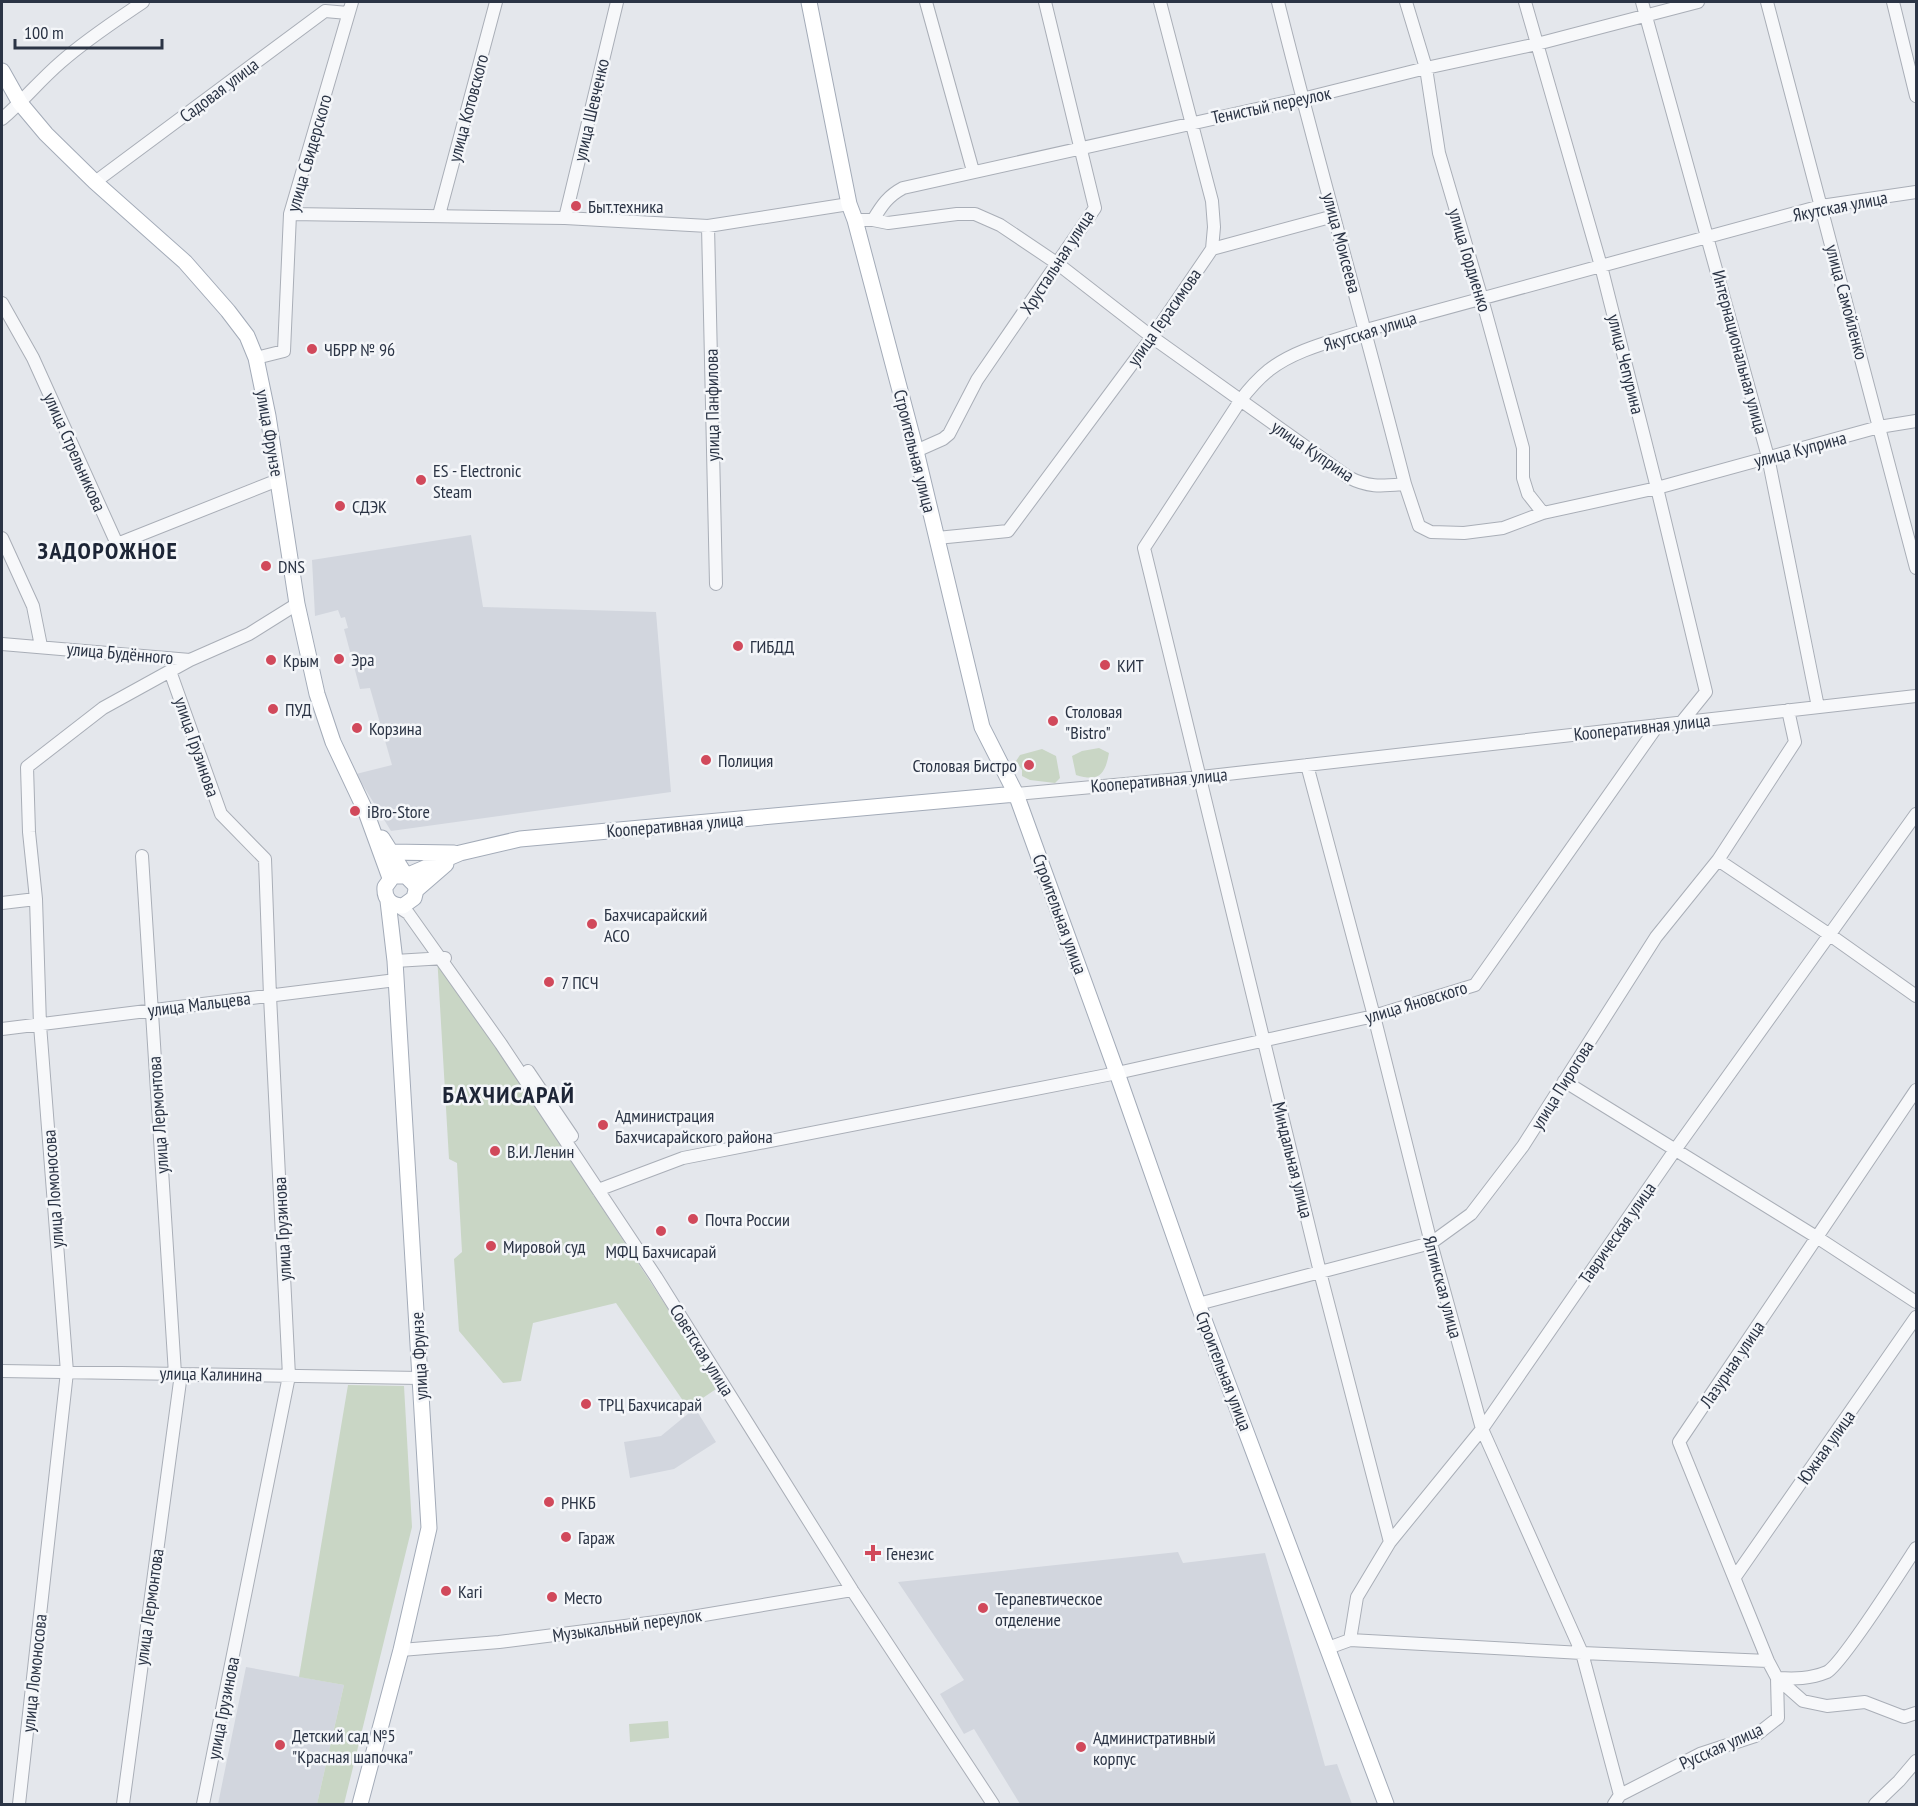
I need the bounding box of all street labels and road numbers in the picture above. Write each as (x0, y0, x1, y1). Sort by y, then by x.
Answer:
street label: улица Котовского (443, 51, 493, 164)
street label: Садовая улица (175, 53, 263, 127)
street label: улица Шевченко (568, 56, 614, 164)
street label: Тенистый переулок (1209, 81, 1333, 129)
street label: улица Свидерского (281, 91, 337, 214)
street label: Якутская улица (1791, 186, 1889, 226)
street label: улица Моисеева (1318, 190, 1366, 296)
street label: Хрустальная улица (1015, 206, 1099, 318)
street label: улица Гордиенко (1443, 206, 1497, 315)
street label: улица Самойленко (1821, 242, 1873, 362)
street label: улица Герасимова (1122, 264, 1206, 370)
street label: Интернациональная улица (1707, 267, 1773, 437)
street label: Якутская улица (1321, 306, 1419, 356)
street label: улица Чепурина (1602, 312, 1650, 416)
street label: улица Панфилова (700, 349, 724, 461)
street label: Строительная улица (889, 387, 941, 515)
street label: улица Фрунзе (251, 388, 289, 478)
street label: улица Стрельникова (39, 389, 111, 515)
street label: улица Куприна (1267, 415, 1359, 487)
street label: улица Куприна (1751, 426, 1849, 472)
street label: улица Будённого (66, 637, 174, 669)
street label: улица Грузинова (169, 694, 225, 800)
street label: Кооперативная улица (1573, 708, 1711, 746)
street label: Кооперативная улица (1090, 763, 1228, 797)
street label: Кооперативная улица (606, 808, 744, 842)
street label: Строительная улица (1028, 851, 1092, 977)
street label: улица Яновского (1362, 975, 1470, 1028)
street label: улица Мальцева (146, 986, 252, 1022)
street label: улица Пирогова (1525, 1036, 1599, 1134)
street label: улица Лермонтова (142, 1055, 174, 1175)
street label: Миндальная улица (1267, 1099, 1319, 1221)
street label: улица Ломоносова (37, 1129, 69, 1249)
street label: улица Грузинова (268, 1176, 296, 1282)
street label: Таврическая улица (1573, 1178, 1661, 1288)
street label: Ялтинская улица (1418, 1233, 1468, 1341)
street label: Советская улица (665, 1300, 739, 1400)
street label: Строительная улица (1191, 1308, 1257, 1434)
street label: улица Фрунзе (405, 1311, 433, 1401)
street label: Лазурная улица (1694, 1316, 1769, 1413)
street label: улица Калинина (159, 1362, 263, 1386)
street label: Южная улица (1792, 1405, 1860, 1489)
street label: улица Лермонтова (129, 1547, 169, 1667)
street label: Музыкальный переулок (551, 1603, 703, 1647)
street label: улица Ломоносова (16, 1613, 52, 1733)
street label: улица Грузинова (202, 1655, 244, 1761)
street label: Русская улица (1676, 1717, 1766, 1775)

